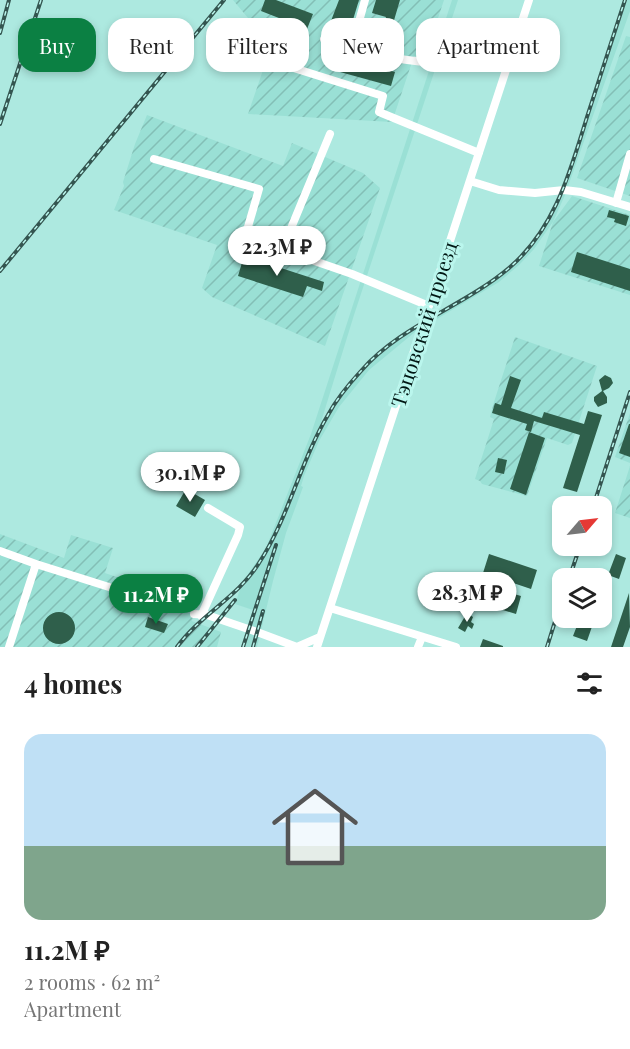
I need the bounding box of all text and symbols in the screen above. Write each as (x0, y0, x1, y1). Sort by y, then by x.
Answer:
chip: Buy (18, 18, 96, 72)
chip: Rent (108, 18, 194, 72)
chip: Filters (206, 18, 309, 72)
chip: New (321, 18, 404, 72)
chip: Apartment (416, 18, 560, 72)
pin: 22.3M ₽ (222, 226, 332, 277)
text: 22.3M ₽ (242, 232, 312, 259)
street label: Тэцовский проезд (384, 237, 463, 410)
pin: 30.1M ₽ (135, 452, 245, 503)
text: 30.1M ₽ (155, 458, 225, 485)
north arrow (552, 496, 612, 556)
map controls (552, 496, 612, 628)
button: layers (552, 568, 612, 628)
pin: 28.3M ₽ (412, 572, 522, 623)
pin: 11.2M ₽ (101, 574, 211, 625)
text: 28.3M ₽ (431, 578, 503, 605)
text: 11.2M ₽ (123, 580, 189, 607)
text: 4 homes (24, 666, 122, 701)
icon: filters (573, 667, 606, 700)
icon: home (261, 773, 369, 881)
text: 11.2M ₽ (24, 932, 110, 967)
text: 2 rooms · 62 m² (24, 968, 160, 995)
text: Apartment (24, 995, 121, 1022)

